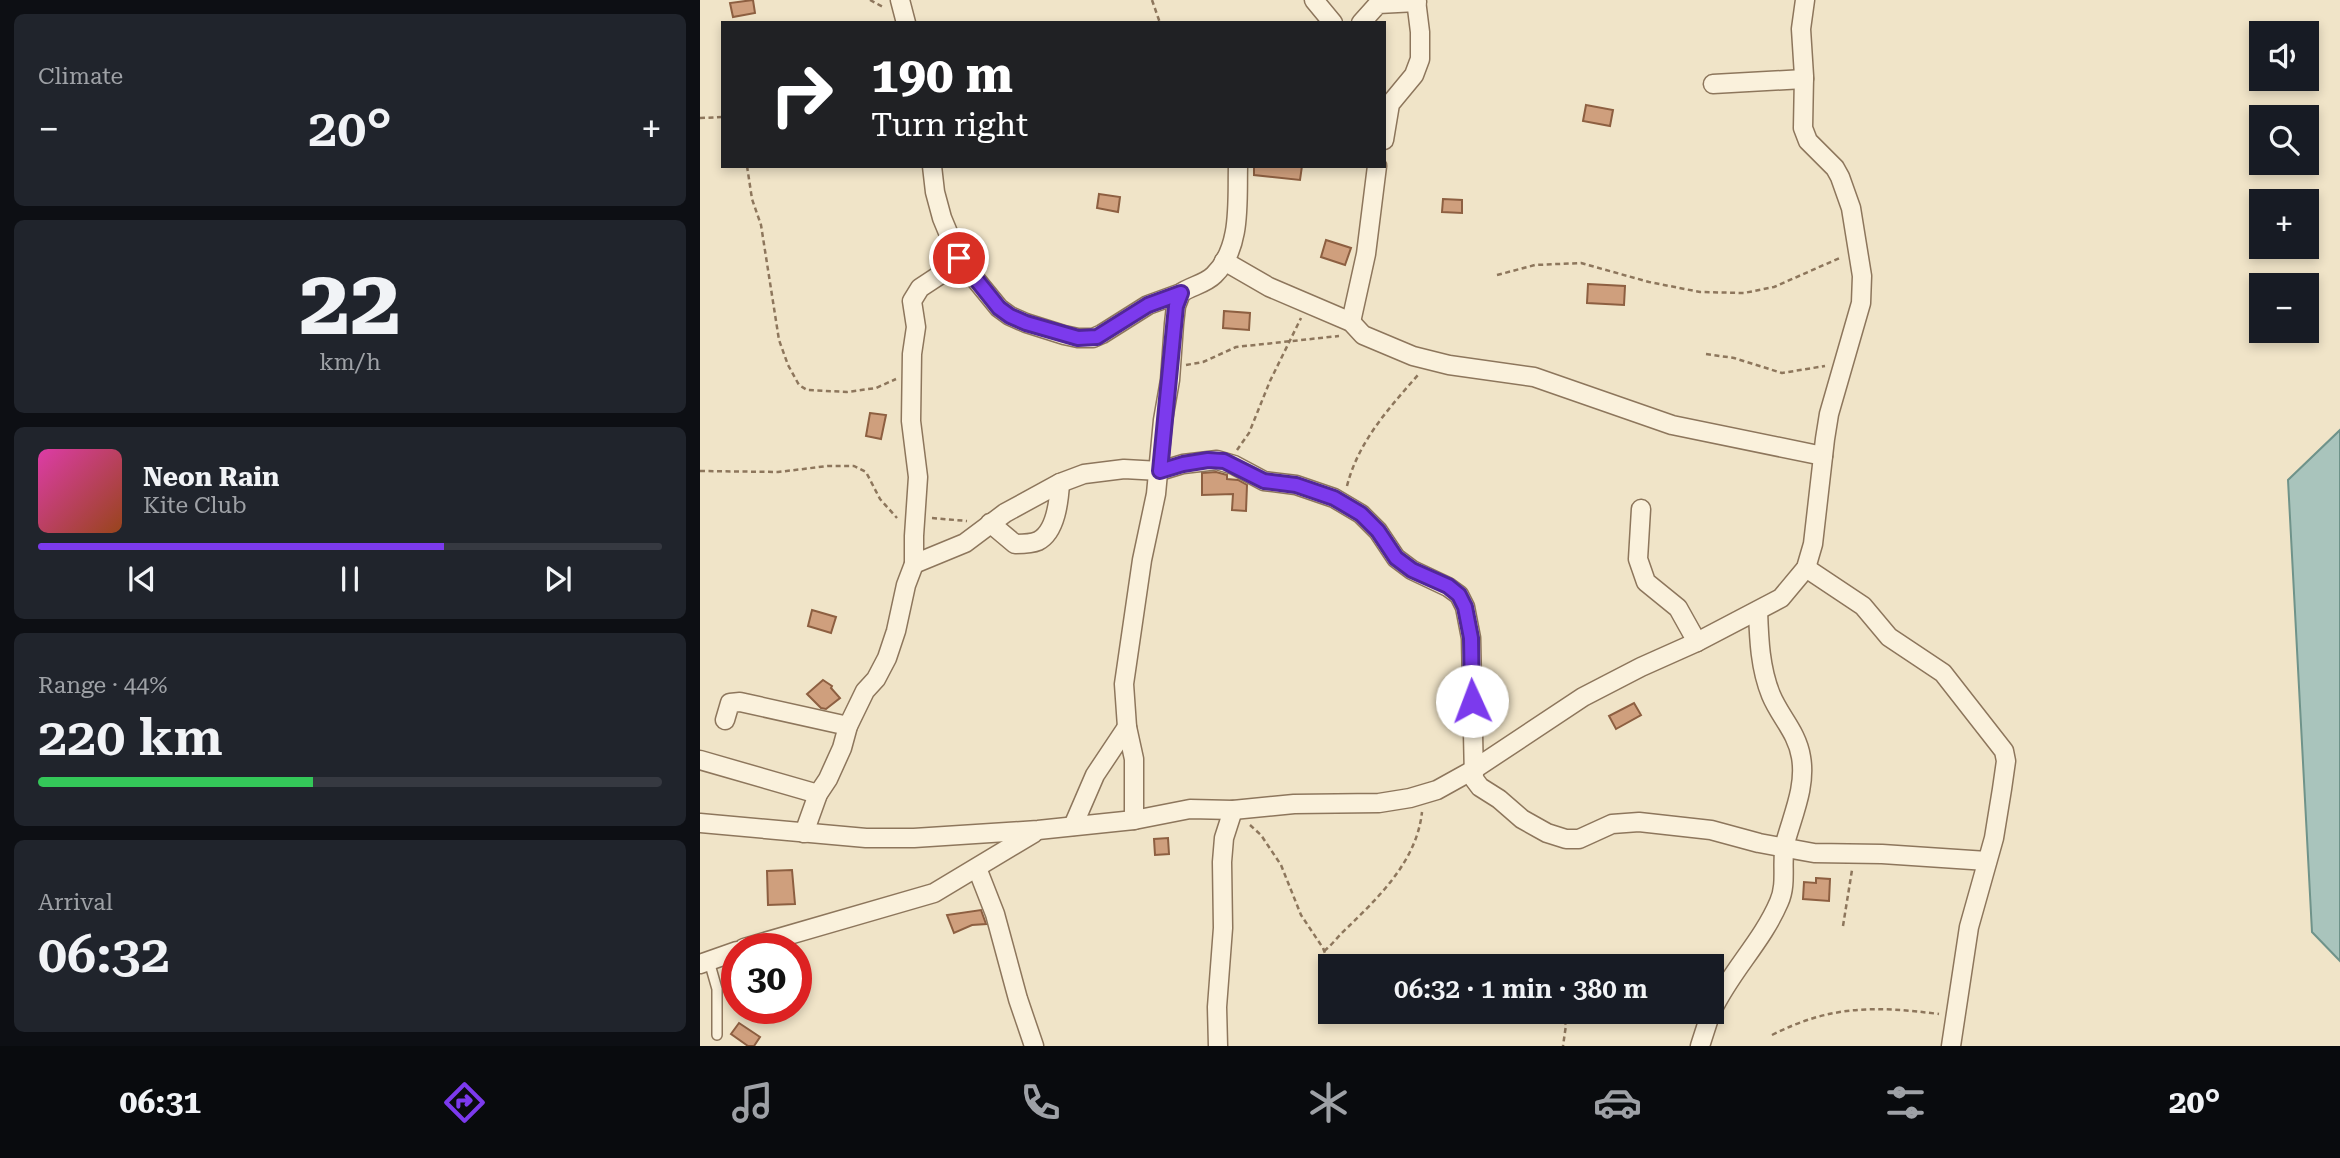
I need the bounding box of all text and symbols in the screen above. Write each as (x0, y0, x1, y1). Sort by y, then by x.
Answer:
map controls (2249, 21, 2319, 343)
button: sound (2249, 21, 2319, 91)
text: 190 m (871, 47, 1013, 104)
icon: right (756, 49, 847, 140)
text: Climate (38, 63, 123, 90)
text: 20° (308, 98, 392, 159)
button: search (2249, 105, 2319, 175)
text: Turn right (871, 106, 1028, 144)
text: − (38, 107, 59, 151)
text: + (641, 107, 662, 151)
button: + (2249, 189, 2319, 259)
pin (929, 228, 989, 288)
icon: arrive (940, 239, 978, 277)
text: 22 (299, 250, 401, 356)
button: − (2249, 273, 2319, 343)
text: km/h (319, 349, 381, 376)
text: Neon Rain (143, 462, 279, 492)
text: Kite Club (143, 492, 247, 519)
icon: previous (123, 560, 161, 598)
icon: pause (331, 560, 369, 598)
icon: next (539, 560, 577, 598)
position arrow (1435, 664, 1509, 738)
text: Range · 44% (38, 672, 167, 699)
text: 220 km (38, 707, 223, 768)
text: Arrival (38, 889, 113, 916)
text: 06:32 (38, 924, 170, 985)
speed limit sign: 30 (721, 933, 812, 1024)
text: 06:32 · 1 min · 380 m (1394, 974, 1648, 1004)
icon: directions (440, 1078, 489, 1127)
icon: music (728, 1078, 777, 1127)
icon: phone (1016, 1078, 1065, 1127)
icon: climate (1304, 1078, 1353, 1127)
icon: car (1593, 1078, 1642, 1127)
icon: filters (1881, 1078, 1930, 1127)
text: 06:31 (120, 1083, 201, 1121)
text: 20° (2169, 1083, 2220, 1121)

